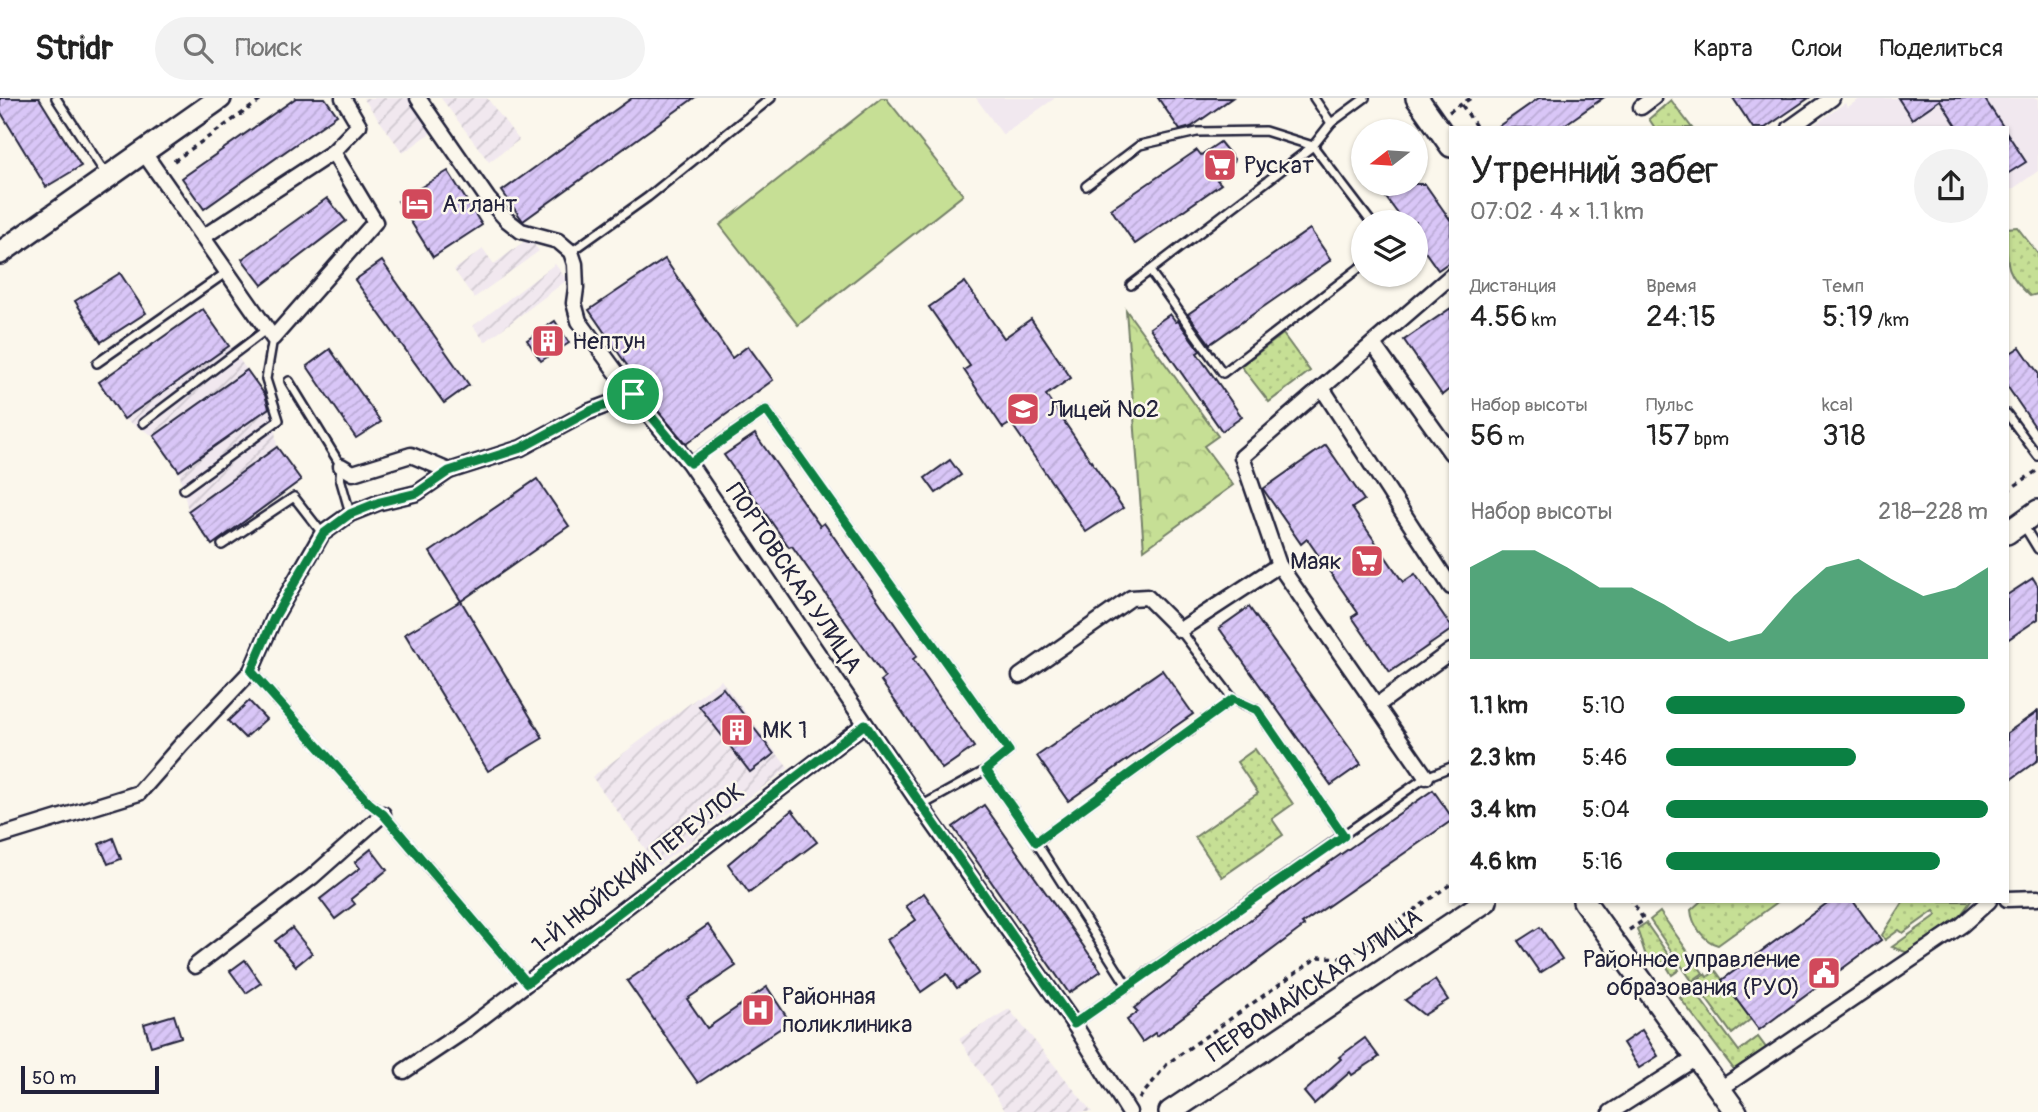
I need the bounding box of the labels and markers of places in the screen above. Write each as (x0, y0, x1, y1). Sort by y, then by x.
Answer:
supermarket icon: Рускат (1201, 146, 1239, 184)
place label: Рускат (1244, 151, 1314, 180)
hotel icon: Атлант (398, 185, 436, 223)
place label: Атлант (442, 190, 517, 219)
building icon: Нептун (529, 322, 567, 360)
place label: Нептун (572, 327, 646, 356)
pin (603, 364, 663, 424)
school or university icon: Лицей №2 (1004, 390, 1042, 428)
place label: Лицей №2 (1047, 395, 1159, 424)
supermarket icon: Маяк (1348, 542, 1386, 580)
place label: Маяк (1290, 547, 1342, 576)
building icon: МК 1 (718, 711, 756, 749)
place label: МК 1 (762, 716, 808, 745)
place label: Районное управление образования (РУО) (1583, 945, 1800, 1002)
public building icon: Районное управление образования (РУО) (1805, 954, 1843, 992)
place label: Районная поликлиника (782, 982, 912, 1039)
hospital icon: Районная поликлиника (739, 991, 777, 1029)

